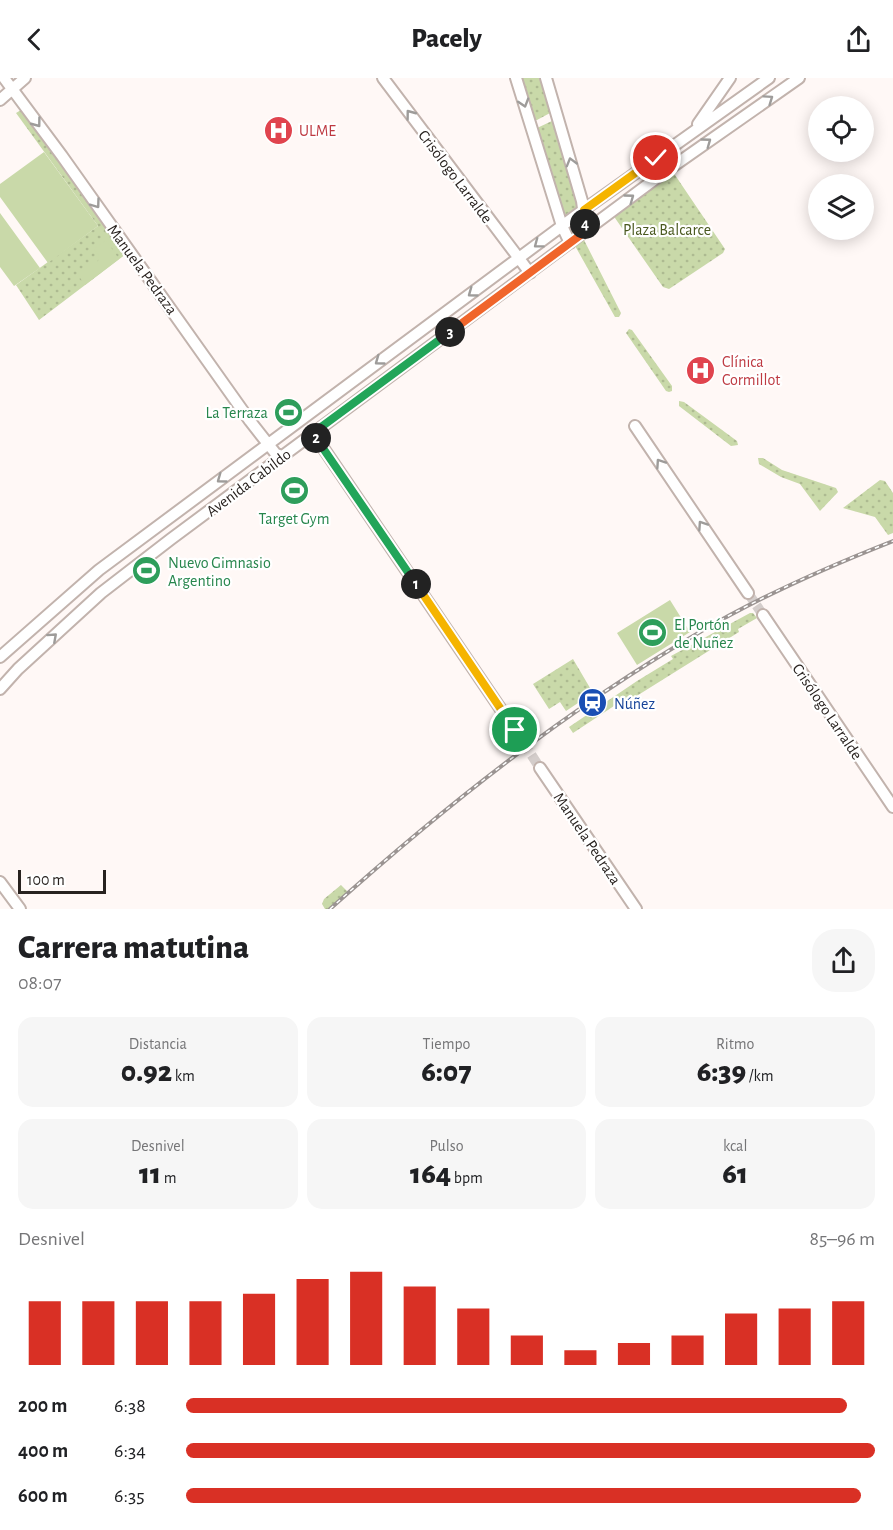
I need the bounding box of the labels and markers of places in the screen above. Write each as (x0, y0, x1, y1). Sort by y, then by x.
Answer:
hospital icon: ULME (262, 114, 294, 146)
place label: ULME (299, 123, 336, 139)
pin (630, 132, 681, 183)
pin: 4 (570, 209, 600, 239)
pin: 3 (435, 317, 465, 347)
hospital icon: Clínica Cormillot (685, 354, 717, 386)
place label: Clínica Cormillot (722, 354, 780, 388)
sports icon: La Terraza (273, 396, 305, 428)
place label: La Terraza (206, 405, 268, 421)
pin: 2 (301, 423, 331, 453)
sports icon: Target Gym (278, 474, 310, 506)
place label: Target Gym (258, 511, 330, 528)
sports icon: Nuevo Gimnasio Argentino (131, 555, 163, 587)
place label: Nuevo Gimnasio Argentino (168, 555, 271, 589)
pin: 1 (401, 569, 431, 599)
sports icon: El Portón de Nuñez (637, 617, 669, 649)
place label: El Portón de Nuñez (674, 617, 734, 651)
station icon: Núñez (577, 687, 609, 719)
place label: Núñez (614, 696, 655, 712)
pin (489, 704, 540, 755)

